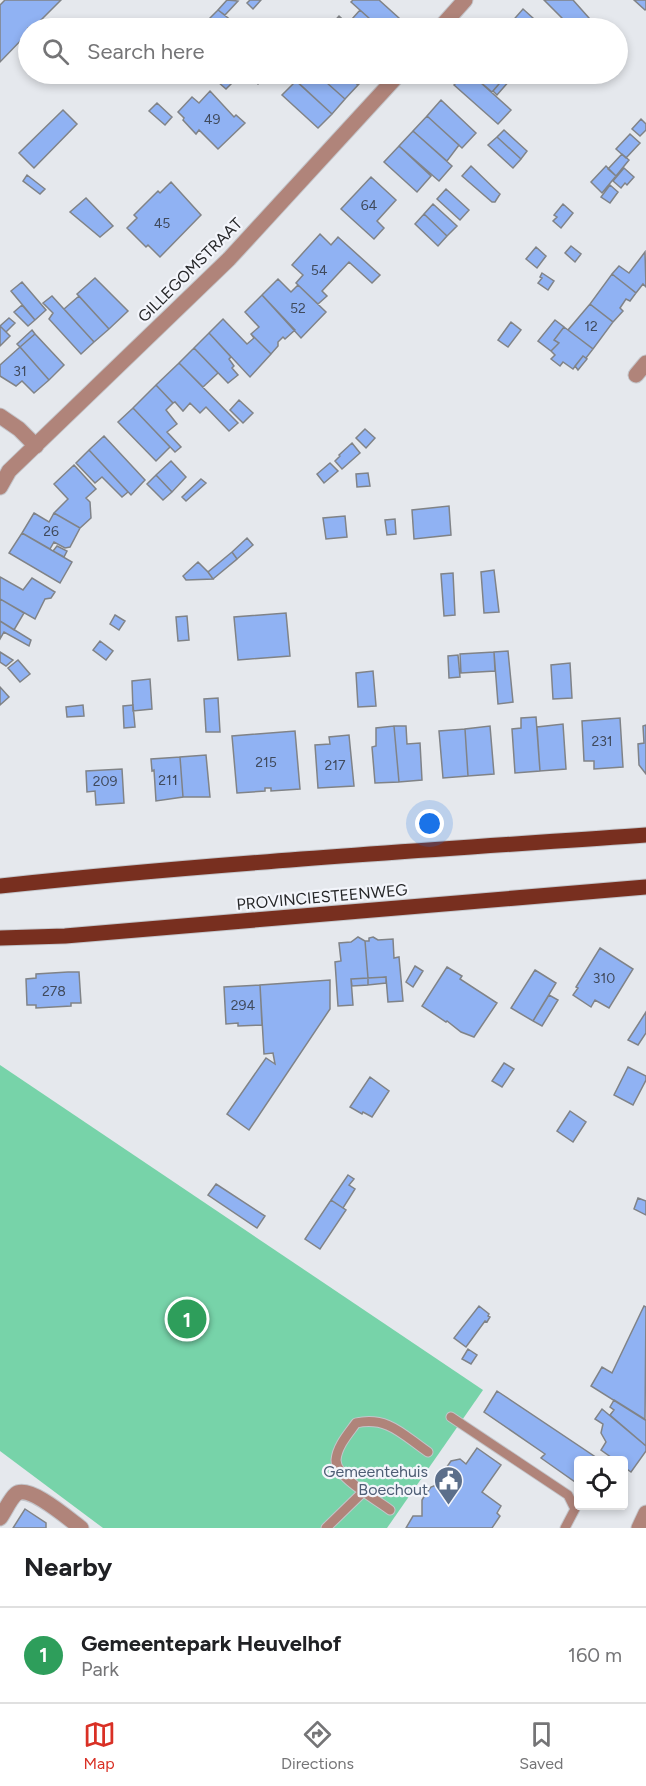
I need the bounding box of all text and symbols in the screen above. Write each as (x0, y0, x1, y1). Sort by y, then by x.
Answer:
search box (18, 18, 628, 84)
icon: search (39, 35, 72, 68)
text: Search here (87, 38, 205, 65)
house number: 49 (204, 111, 220, 128)
house number: 64 (361, 197, 378, 214)
street label: GILLEGOMSTRAAT (134, 214, 246, 326)
house number: 45 (154, 215, 170, 232)
house number: 54 (311, 262, 328, 279)
house number: 52 (290, 300, 306, 317)
house number: 12 (584, 318, 598, 335)
house number: 31 (13, 363, 27, 380)
house number: 26 (43, 523, 59, 540)
house number: 231 (591, 733, 613, 750)
house number: 215 (255, 754, 277, 771)
house number: 217 (324, 757, 346, 774)
house number: 211 (158, 772, 178, 789)
house number: 209 (93, 773, 117, 790)
your location (415, 809, 444, 838)
street label: PROVINCIESTEENWEG (236, 880, 408, 914)
house number: 310 (593, 970, 615, 987)
house number: 278 (42, 983, 66, 1000)
house number: 294 (231, 997, 256, 1014)
pin: 1 (168, 1296, 207, 1342)
map controls (574, 1456, 628, 1510)
button: locate (574, 1456, 628, 1510)
place label: Gemeentehuis Boechout (323, 1462, 428, 1499)
public building icon: Gemeentehuis Boechout (433, 1464, 465, 1506)
text: Nearby (24, 1551, 112, 1583)
text: Gemeentepark Heuvelhof (81, 1630, 341, 1657)
text: 1 (39, 1643, 48, 1667)
text: 160 m (568, 1643, 622, 1667)
text: Park (81, 1657, 119, 1681)
tab: Map (83, 1718, 116, 1773)
tab: Directions (281, 1718, 354, 1773)
tab: Saved (519, 1718, 563, 1773)

